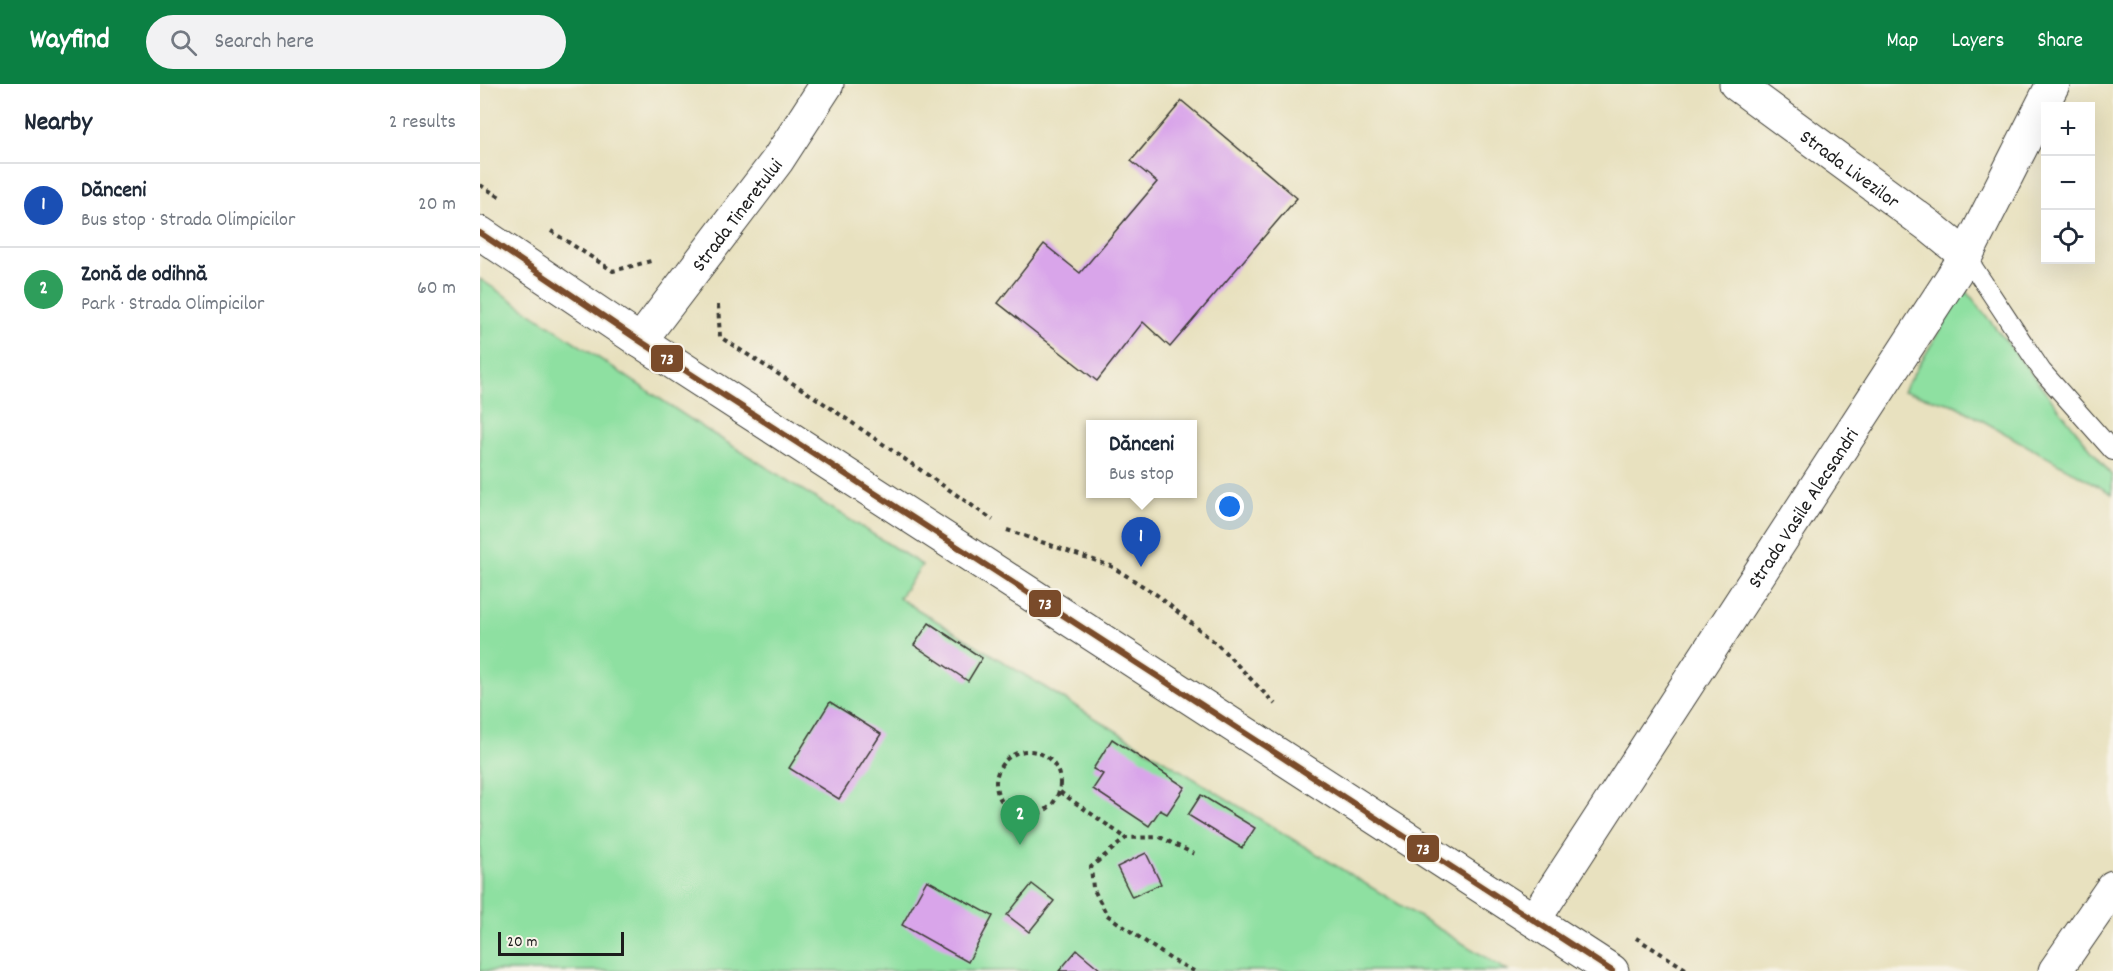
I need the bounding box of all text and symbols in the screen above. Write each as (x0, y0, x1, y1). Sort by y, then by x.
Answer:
search box (146, 15, 566, 69)
text: Wayfind (30, 22, 110, 62)
icon: search (167, 26, 200, 59)
text: Search here (215, 27, 314, 58)
text: Map (1887, 27, 1918, 57)
text: Layers (1951, 27, 2004, 57)
text: Share (2037, 27, 2083, 57)
map controls (2041, 102, 2095, 264)
button: + (2041, 102, 2095, 156)
text: Nearby (24, 105, 92, 142)
text: 2 results (389, 109, 456, 137)
street label: Strada Livezilor (1793, 124, 1905, 217)
street label: Strada Tineretului (687, 154, 791, 279)
button: − (2041, 156, 2095, 210)
text: Dănceni (81, 176, 146, 207)
text: 1 (41, 191, 46, 219)
text: 20 m (418, 191, 456, 219)
text: Bus stop · Strada Olimpicilor (81, 207, 295, 235)
button: locate (2041, 210, 2095, 264)
text: Zonă de odihnă (81, 260, 207, 291)
text: 2 (39, 275, 48, 303)
text: 60 m (417, 275, 456, 303)
text: Park · Strada Olimpicilor (81, 291, 264, 319)
line badge: 73 (650, 344, 684, 373)
text: 73 (660, 349, 674, 372)
popup (1086, 420, 1197, 498)
street label: Strada Vasile Alecsandri (1742, 423, 1867, 595)
text: Dănceni (1109, 430, 1174, 461)
text: Bus stop (1109, 461, 1174, 489)
your location (1215, 492, 1244, 521)
pin: 1 (1122, 518, 1160, 567)
line badge: 73 (1028, 589, 1062, 618)
text: 73 (1038, 594, 1052, 617)
pin: 2 (1000, 796, 1040, 845)
line badge: 73 (1406, 834, 1440, 863)
text: 73 (1416, 839, 1430, 862)
scale bar (498, 929, 624, 956)
text: 20 m (507, 931, 537, 954)

